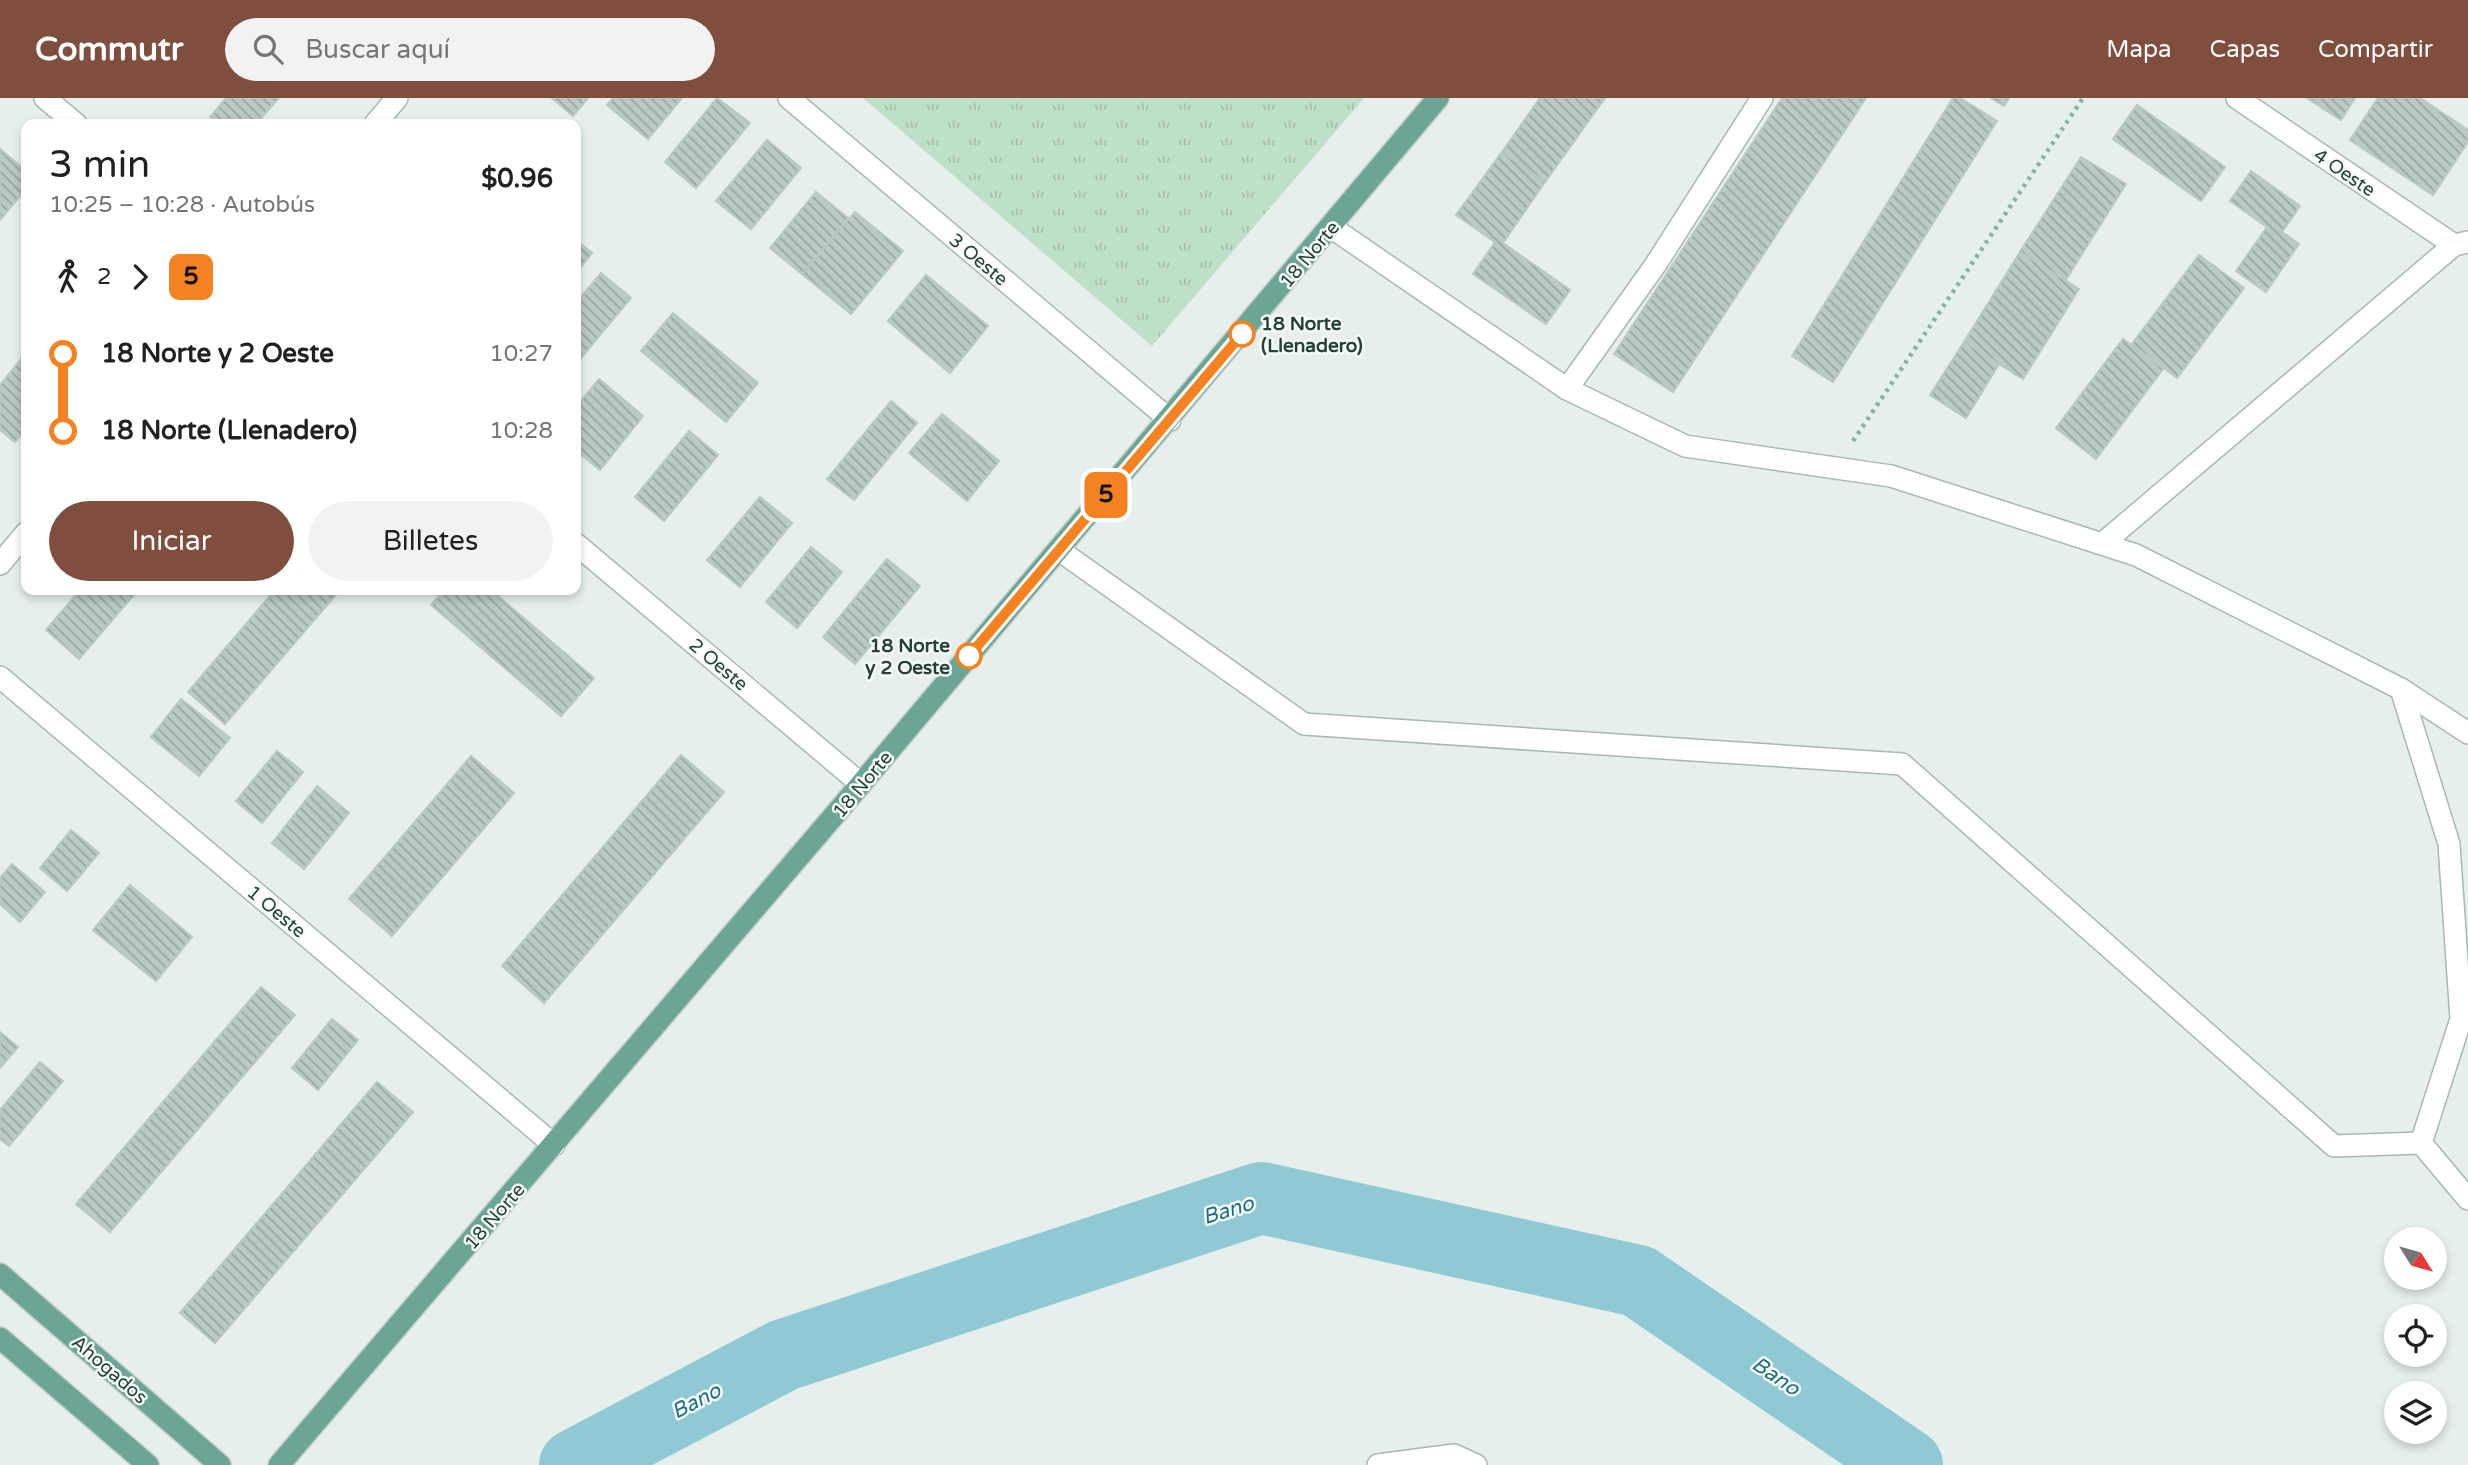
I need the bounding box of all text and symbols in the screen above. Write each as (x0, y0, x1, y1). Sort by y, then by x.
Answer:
search box (225, 18, 715, 81)
text: Commutr (35, 30, 183, 69)
icon: search (249, 30, 287, 68)
text: Buscar aquí (305, 34, 450, 65)
text: Mapa (2106, 35, 2172, 64)
text: Capas (2210, 35, 2280, 64)
text: Compartir (2318, 35, 2433, 64)
text: 3 min (49, 142, 150, 188)
street label: 4 Oeste (2309, 144, 2379, 201)
text: $0.96 (481, 163, 553, 194)
text: 10:25 – 10:28 · Autobús (49, 191, 315, 219)
street label: 18 Norte (1275, 217, 1344, 293)
street label: 3 Oeste (945, 229, 1012, 291)
icon: walk (49, 258, 87, 296)
icon: forward (121, 258, 159, 296)
text: 5 (183, 262, 199, 291)
text: 2 (97, 263, 111, 291)
place label: 18 Norte (Llenadero) (1261, 313, 1363, 357)
marker: 18 Norte (Llenadero) (1229, 321, 1255, 347)
text: 18 Norte y 2 Oeste (101, 338, 334, 369)
text: 10:27 (489, 340, 553, 368)
text: 18 Norte (Llenadero) (101, 415, 357, 446)
text: 10:28 (489, 417, 553, 445)
line badge: 5 (1083, 472, 1129, 518)
text: 5 (1098, 480, 1114, 509)
button: Iniciar (49, 501, 294, 581)
button: Billetes (308, 501, 553, 581)
street label: 2 Oeste (685, 634, 752, 696)
place label: 18 Norte y 2 Oeste (865, 635, 950, 680)
marker: 18 Norte y 2 Oeste (956, 643, 982, 669)
street label: 18 Norte (828, 747, 897, 823)
street label: 1 Oeste (243, 881, 310, 943)
street label: 18 Norte (460, 1179, 529, 1254)
water label: Bano (1200, 1191, 1258, 1230)
north arrow (2384, 1227, 2446, 1290)
map controls (2384, 1227, 2447, 1444)
button: locate (2384, 1304, 2447, 1367)
street label: Ahogados (67, 1331, 151, 1408)
water label: Bano (1747, 1352, 1805, 1402)
water label: Bano (667, 1378, 726, 1425)
button: layers (2384, 1381, 2447, 1444)

